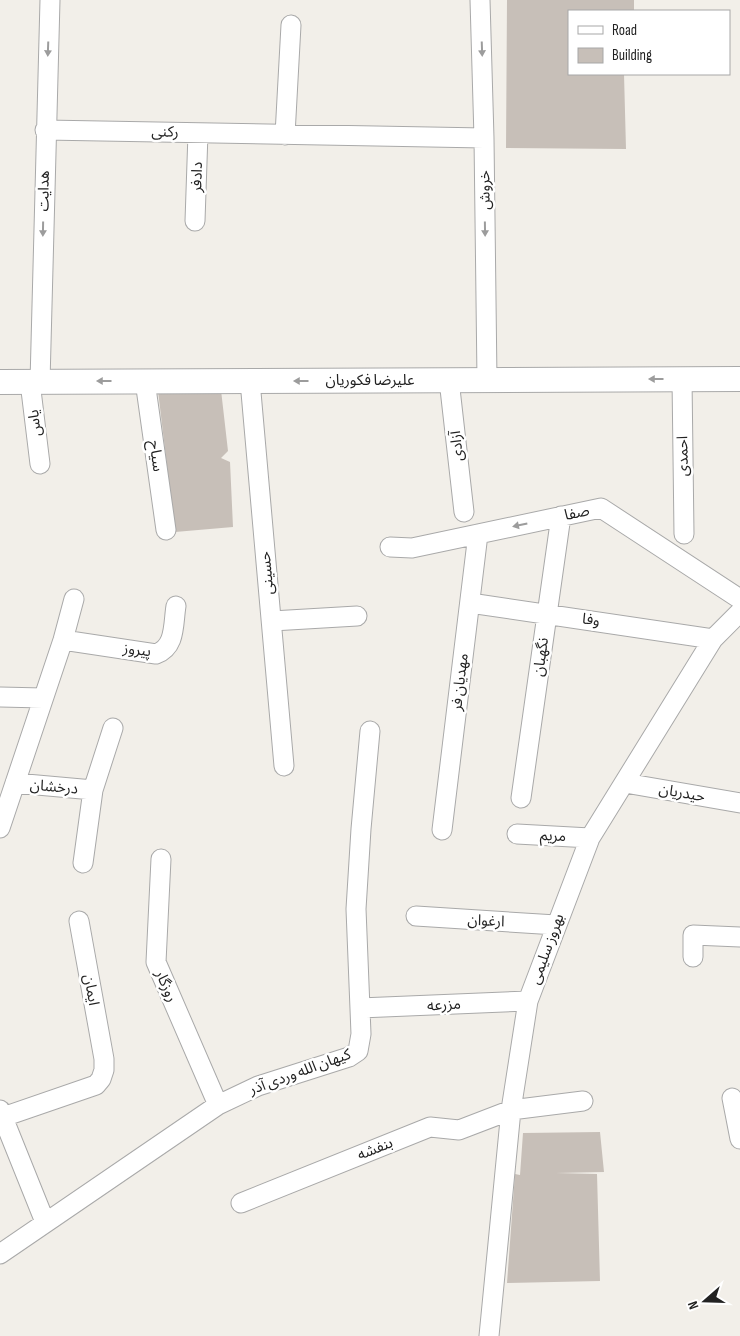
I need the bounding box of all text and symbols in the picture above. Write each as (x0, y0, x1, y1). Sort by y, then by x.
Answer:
legend (568, 10, 730, 75)
text: Road (612, 21, 637, 40)
one-way arrow (44, 41, 52, 57)
one-way arrow (478, 41, 486, 57)
text: Building (612, 46, 652, 65)
street label: رکنی (151, 122, 179, 142)
street label: دادفر (187, 161, 207, 194)
street label: هدایت (34, 170, 54, 212)
street label: خروش (475, 170, 495, 210)
one-way arrow (39, 221, 47, 237)
one-way arrow (481, 221, 489, 237)
street label: علیرضا فکوریان (325, 371, 415, 390)
one-way arrow (648, 375, 664, 383)
one-way arrow (96, 377, 112, 385)
one-way arrow (293, 377, 309, 385)
street label: یاس (24, 408, 46, 438)
street label: آزادی (446, 429, 468, 462)
street label: احمدی (673, 436, 693, 476)
street label: سیاح (142, 439, 168, 473)
street label: صفا (563, 501, 591, 525)
one-way arrow (512, 521, 527, 529)
street label: حسینی (256, 550, 278, 595)
street label: وفا (581, 609, 601, 631)
street label: نگهبان (529, 636, 553, 678)
street label: پیروز (121, 639, 152, 661)
street label: مهدیان فر (447, 652, 473, 713)
street label: درخشان (29, 775, 79, 799)
street label: حیدریان (657, 780, 707, 806)
street label: مریم (539, 826, 567, 847)
street label: ارغوان (467, 911, 505, 931)
street label: بهروز سلیمی (525, 911, 569, 987)
street label: روزگار (150, 966, 181, 1005)
street label: ایمان (79, 973, 103, 1007)
street label: مزرعه (427, 995, 461, 1015)
street label: کیهان الله وردی آذر (246, 1045, 354, 1100)
street label: بنفشه (354, 1133, 396, 1165)
north arrow (680, 1276, 730, 1326)
text: N (684, 1299, 703, 1312)

